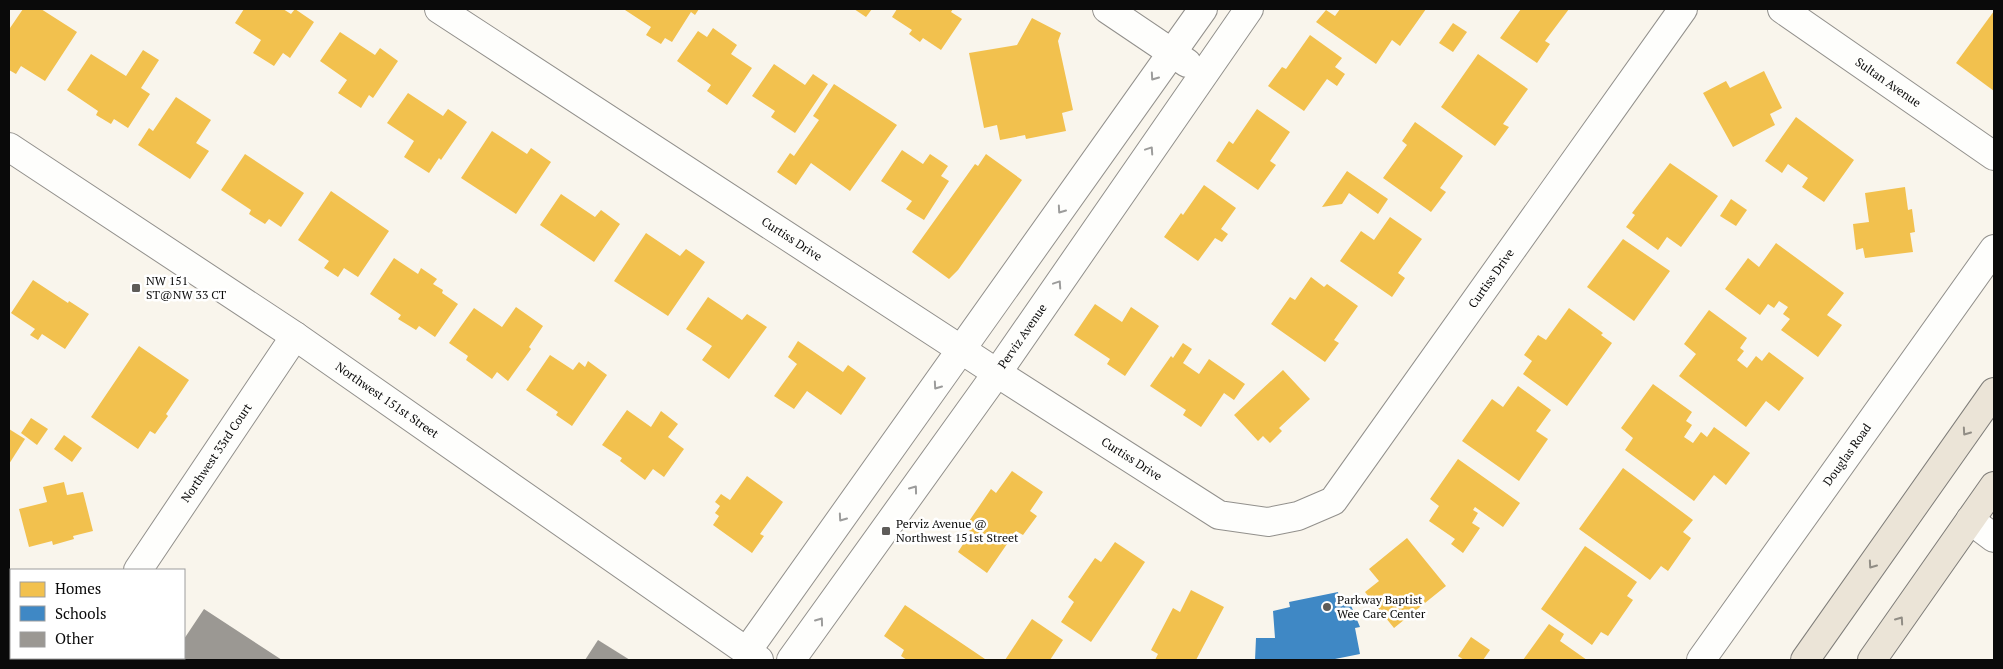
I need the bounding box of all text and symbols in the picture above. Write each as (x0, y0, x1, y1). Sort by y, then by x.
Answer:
street label: Sultan Avenue (1853, 54, 1924, 110)
one-way arrow (1152, 71, 1160, 80)
one-way arrow (1144, 146, 1153, 156)
one-way arrow (1058, 204, 1067, 214)
street label: Curtiss Drive (759, 213, 825, 264)
street label: Curtiss Drive (1465, 246, 1517, 311)
place label: NW 151 ST@NW 33 CT (146, 273, 227, 302)
one-way arrow (1052, 280, 1061, 290)
marker: NW 151 ST@NW 33 CT (130, 282, 142, 294)
street label: Perviz Avenue (994, 301, 1050, 371)
street label: Northwest 151st Street (333, 359, 442, 441)
one-way arrow (934, 380, 943, 389)
street label: Northwest 33rd Court (178, 400, 255, 505)
street label: Douglas Road (1820, 420, 1874, 489)
one-way arrow (1963, 426, 1972, 436)
street label: Curtiss Drive (1099, 434, 1165, 484)
one-way arrow (908, 485, 917, 494)
one-way arrow (839, 512, 848, 522)
place label: Perviz Avenue @ Northwest 151st Street (896, 516, 1019, 545)
marker: Perviz Avenue @ Northwest 151st Street (880, 525, 892, 537)
one-way arrow (1869, 559, 1878, 568)
legend (10, 569, 185, 659)
text: Homes (55, 578, 101, 598)
place label: Parkway Baptist Wee Care Center (1337, 592, 1426, 621)
marker: Parkway Baptist Wee Care Center (1321, 601, 1333, 613)
text: Schools (55, 603, 106, 623)
one-way arrow (814, 617, 823, 627)
one-way arrow (1894, 617, 1903, 626)
text: Other (55, 628, 94, 648)

